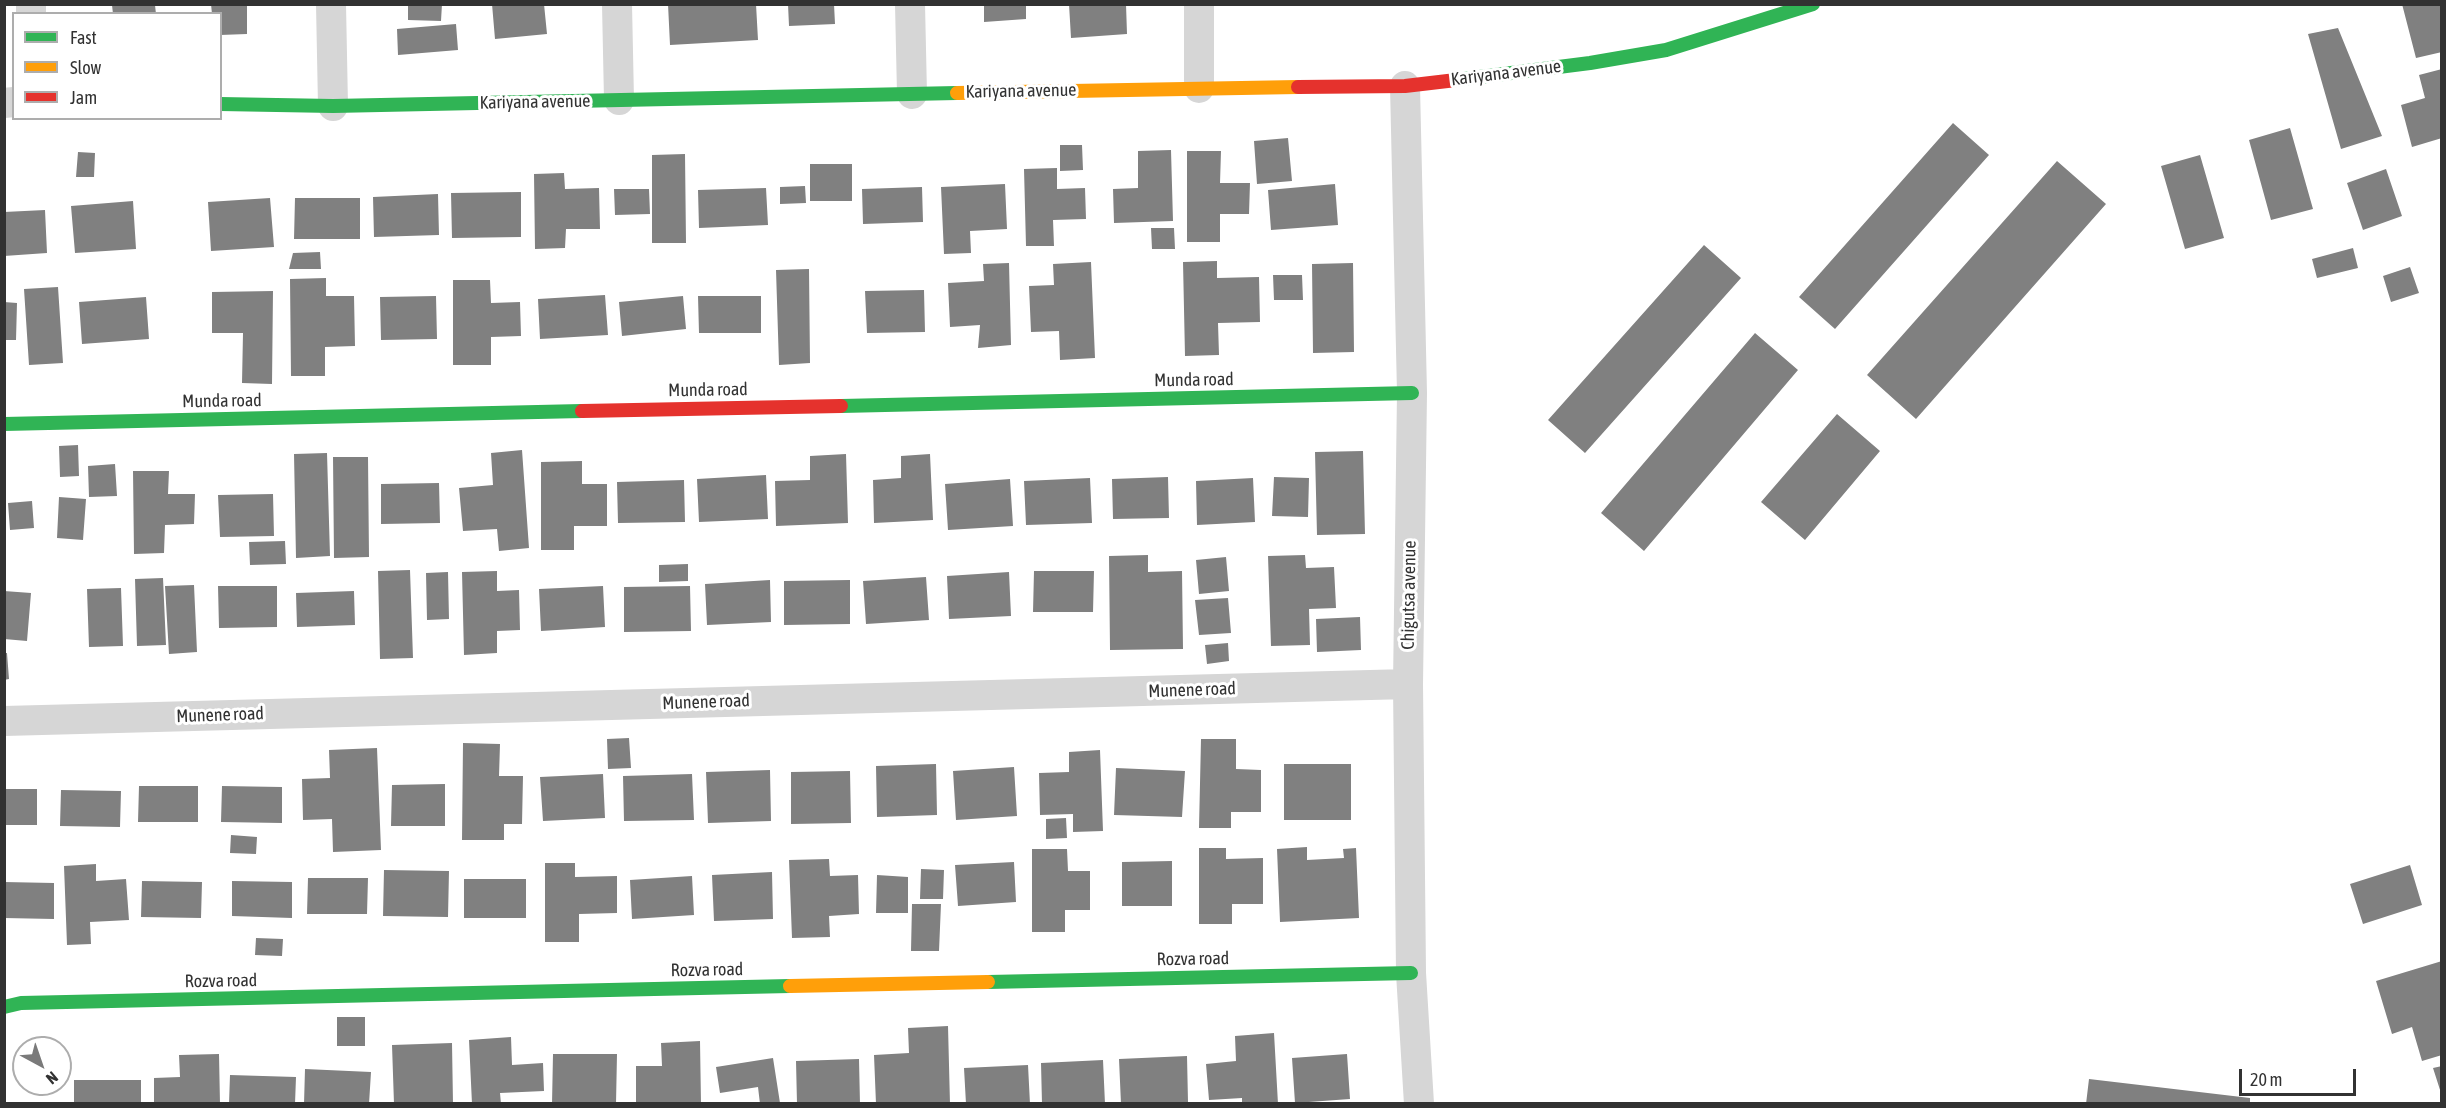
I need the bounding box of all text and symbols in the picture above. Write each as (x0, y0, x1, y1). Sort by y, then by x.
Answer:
legend (12, 12, 222, 120)
text: Fast (70, 27, 97, 48)
street label: Kariyana avenue (1450, 56, 1562, 90)
text: Slow (70, 57, 101, 78)
street label: Kariyana avenue (965, 79, 1077, 103)
text: Jam (70, 87, 97, 108)
street label: Kariyana avenue (479, 90, 591, 114)
street label: Munda road (1154, 369, 1234, 391)
street label: Munda road (668, 379, 748, 401)
street label: Munda road (182, 390, 262, 412)
street label: Chigutsa avenue (1397, 540, 1421, 650)
street label: Munene road (1148, 678, 1236, 702)
street label: Munene road (662, 690, 750, 714)
street label: Munene road (176, 703, 264, 727)
street label: Rozva road (1157, 948, 1229, 970)
street label: Rozva road (671, 959, 743, 981)
street label: Rozva road (185, 970, 257, 992)
north arrow (12, 1036, 72, 1096)
scale bar (2242, 1057, 2359, 1095)
text: N (43, 1068, 62, 1088)
text: 20 m (2250, 1069, 2282, 1090)

